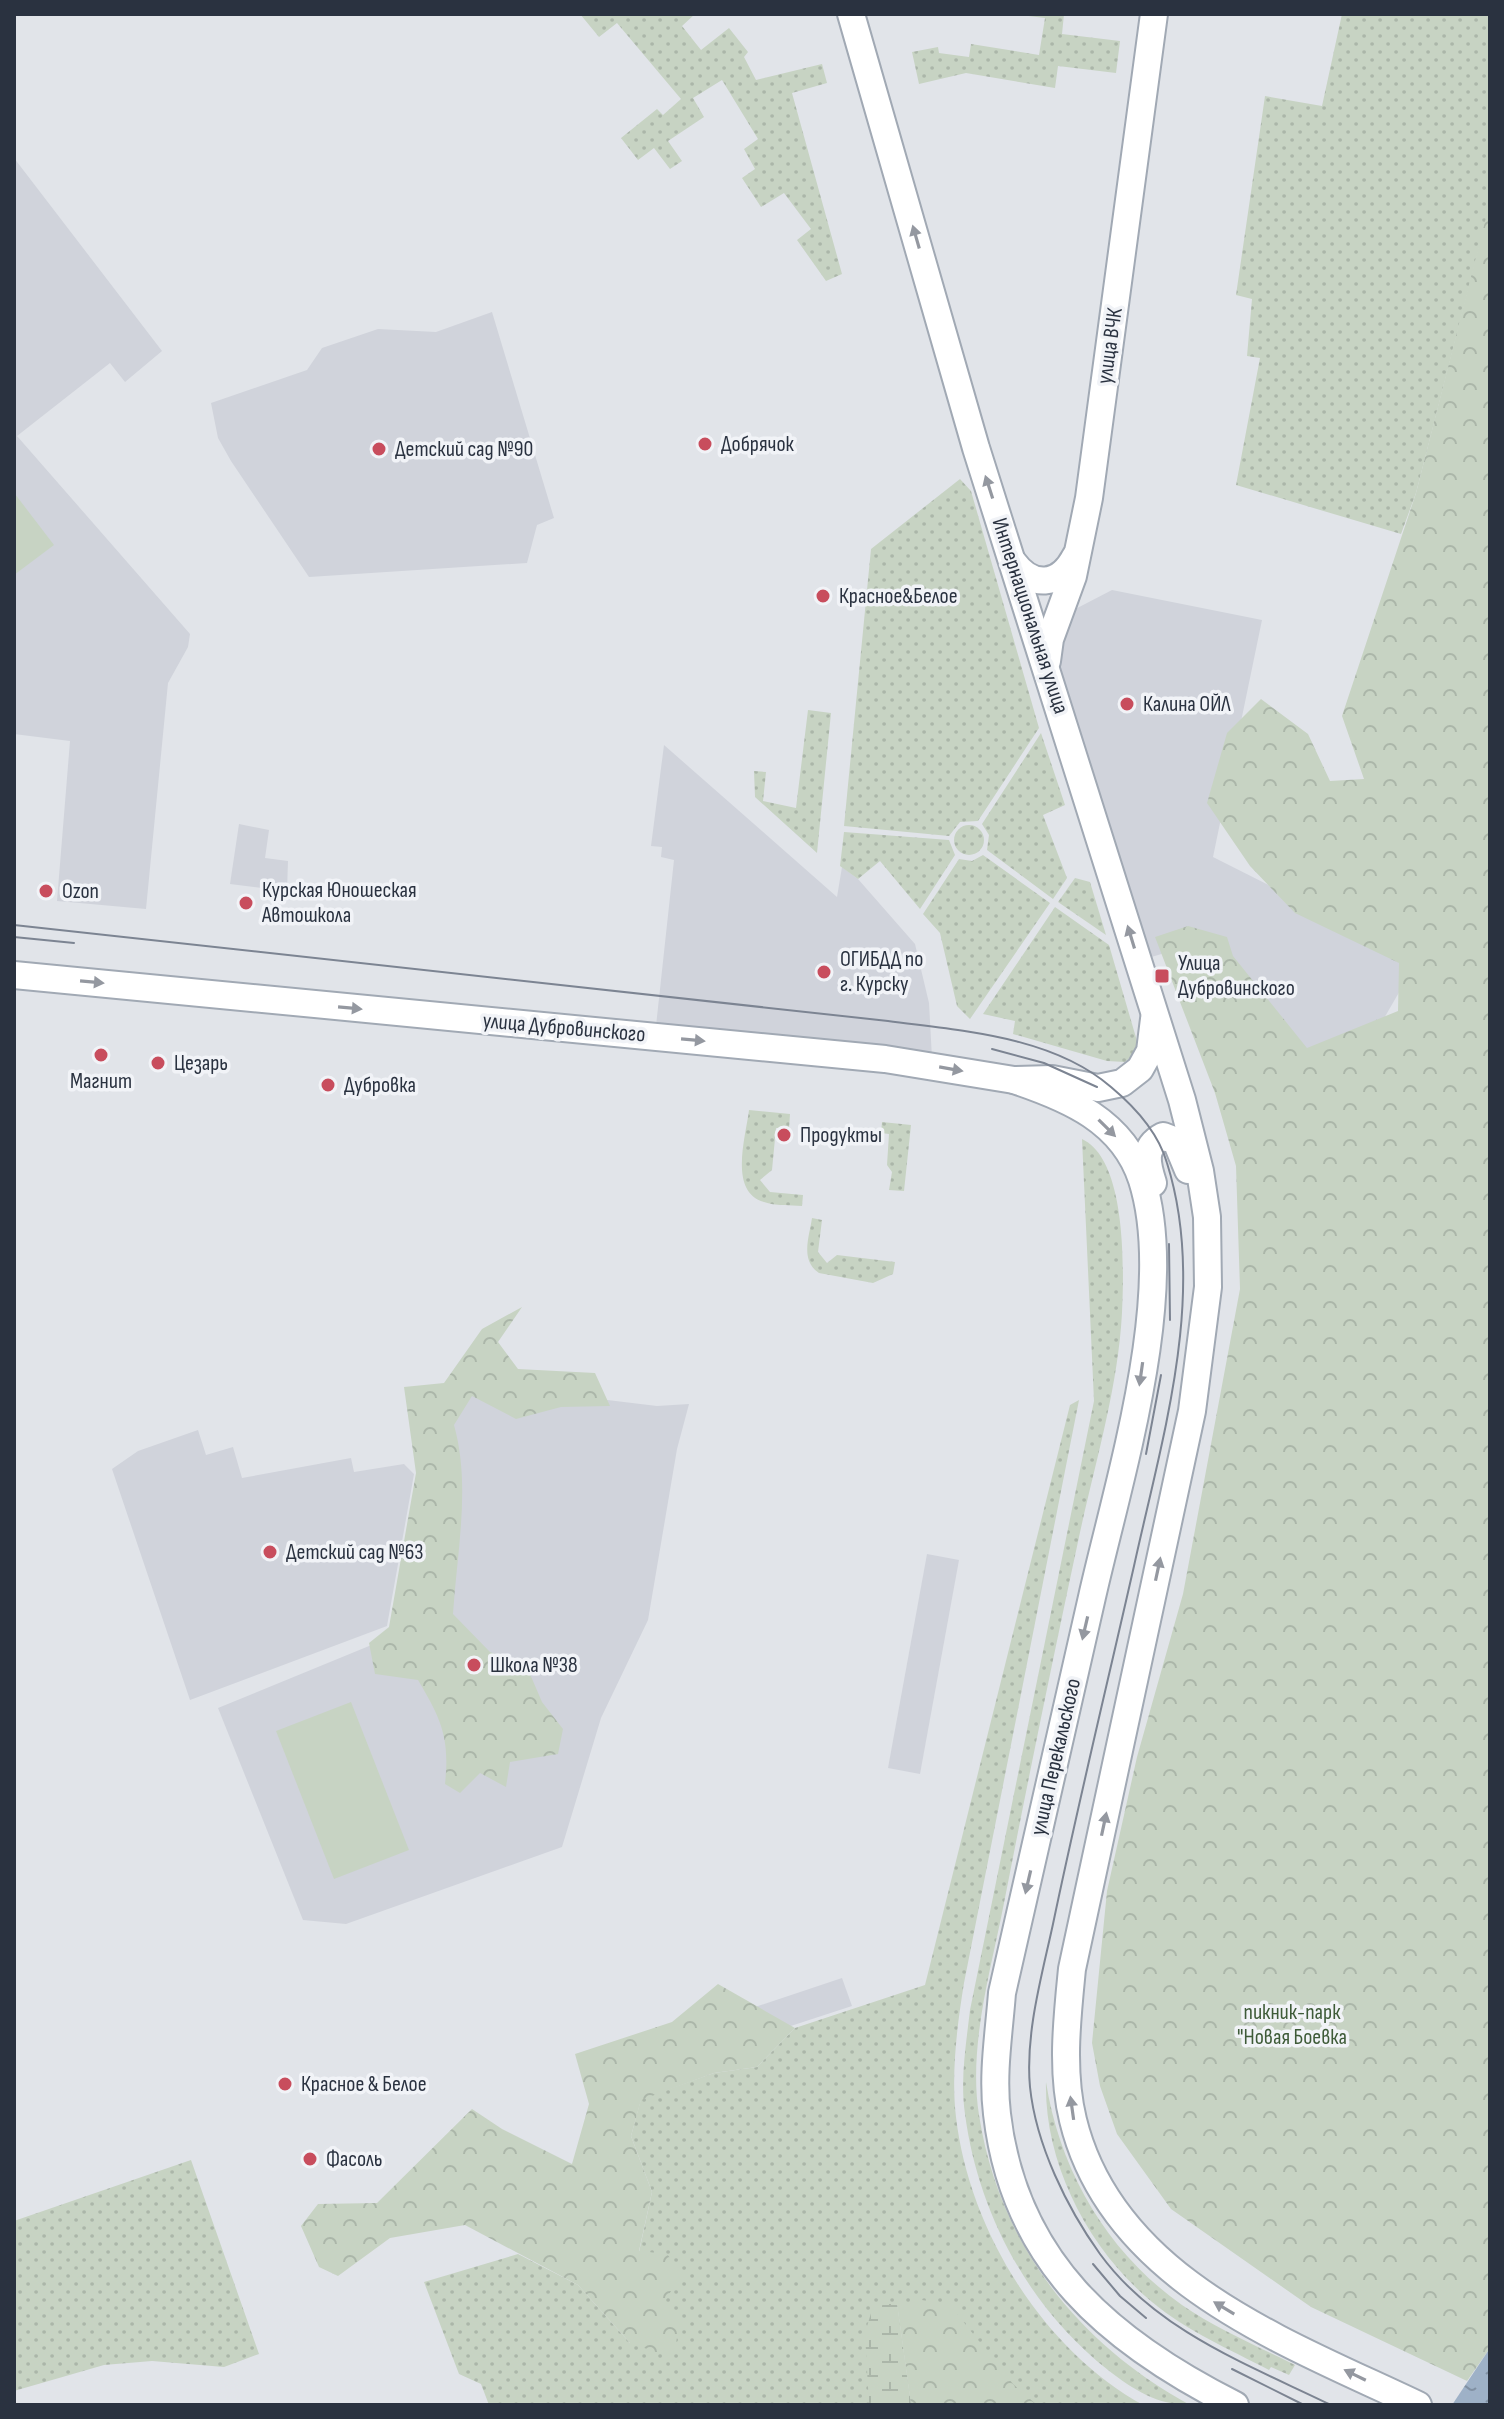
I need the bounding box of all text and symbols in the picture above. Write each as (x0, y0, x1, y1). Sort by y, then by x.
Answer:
one-way arrow (909, 225, 921, 250)
street label: улица ВЧК (1091, 306, 1129, 386)
place label: Добрячок (721, 431, 795, 458)
marker: Добрячок (696, 435, 714, 453)
place label: Детский сад №90 (395, 436, 533, 463)
marker: Детский сад №90 (370, 440, 388, 458)
one-way arrow (982, 475, 994, 499)
street label: Интернациональная улица (986, 515, 1074, 717)
place label: Красное&Белое (839, 583, 958, 610)
marker: Красное&Белое (814, 587, 832, 605)
place label: Калина ОЙЛ (1143, 691, 1231, 718)
marker: Калина ОЙЛ (1118, 695, 1136, 713)
place label: Курская Юношеская Автошкола (261, 877, 417, 929)
place label: Ozon (62, 878, 99, 905)
marker: Ozon (37, 882, 55, 900)
marker: Курская Юношеская Автошкола (237, 894, 255, 912)
one-way arrow (1125, 925, 1137, 949)
place label: ОГИБДД по г. Курску (840, 946, 923, 998)
place label: Улица Дубровинского (1178, 950, 1295, 1002)
marker: ОГИБДД по г. Курску (815, 963, 833, 981)
marker: Улица Дубровинского (1153, 967, 1171, 985)
one-way arrow (80, 976, 105, 989)
one-way arrow (338, 1001, 363, 1014)
street label: улица Дубровинского (482, 1007, 646, 1049)
one-way arrow (681, 1034, 706, 1047)
marker: Магнит (92, 1046, 110, 1064)
place label: Цезарь (174, 1050, 228, 1077)
marker: Цезарь (149, 1054, 167, 1072)
one-way arrow (939, 1064, 964, 1076)
place label: Магнит (70, 1068, 132, 1095)
place label: Дубровка (344, 1072, 416, 1099)
marker: Дубровка (319, 1076, 337, 1094)
one-way arrow (1097, 1118, 1116, 1137)
place label: Продукты (800, 1122, 882, 1149)
marker: Продукты (775, 1126, 793, 1144)
one-way arrow (1134, 1362, 1147, 1387)
place label: Детский сад №63 (286, 1539, 424, 1566)
marker: Детский сад №63 (261, 1543, 279, 1561)
one-way arrow (1152, 1557, 1165, 1582)
one-way arrow (1078, 1616, 1091, 1641)
place label: Школа №38 (490, 1652, 578, 1679)
marker: Школа №38 (465, 1656, 483, 1674)
street label: улица Перекальского (1025, 1676, 1087, 1838)
one-way arrow (1098, 1811, 1110, 1836)
one-way arrow (1021, 1869, 1033, 1894)
park label: пикник-парк "Новая Боевка (1237, 1999, 1347, 2051)
place label: Красное & Белое (301, 2071, 427, 2098)
marker: Красное & Белое (276, 2075, 294, 2093)
one-way arrow (1065, 2095, 1078, 2120)
place label: Фасоль (326, 2146, 382, 2173)
marker: Фасоль (301, 2150, 319, 2168)
one-way arrow (1214, 2300, 1235, 2315)
one-way arrow (1344, 2368, 1367, 2382)

